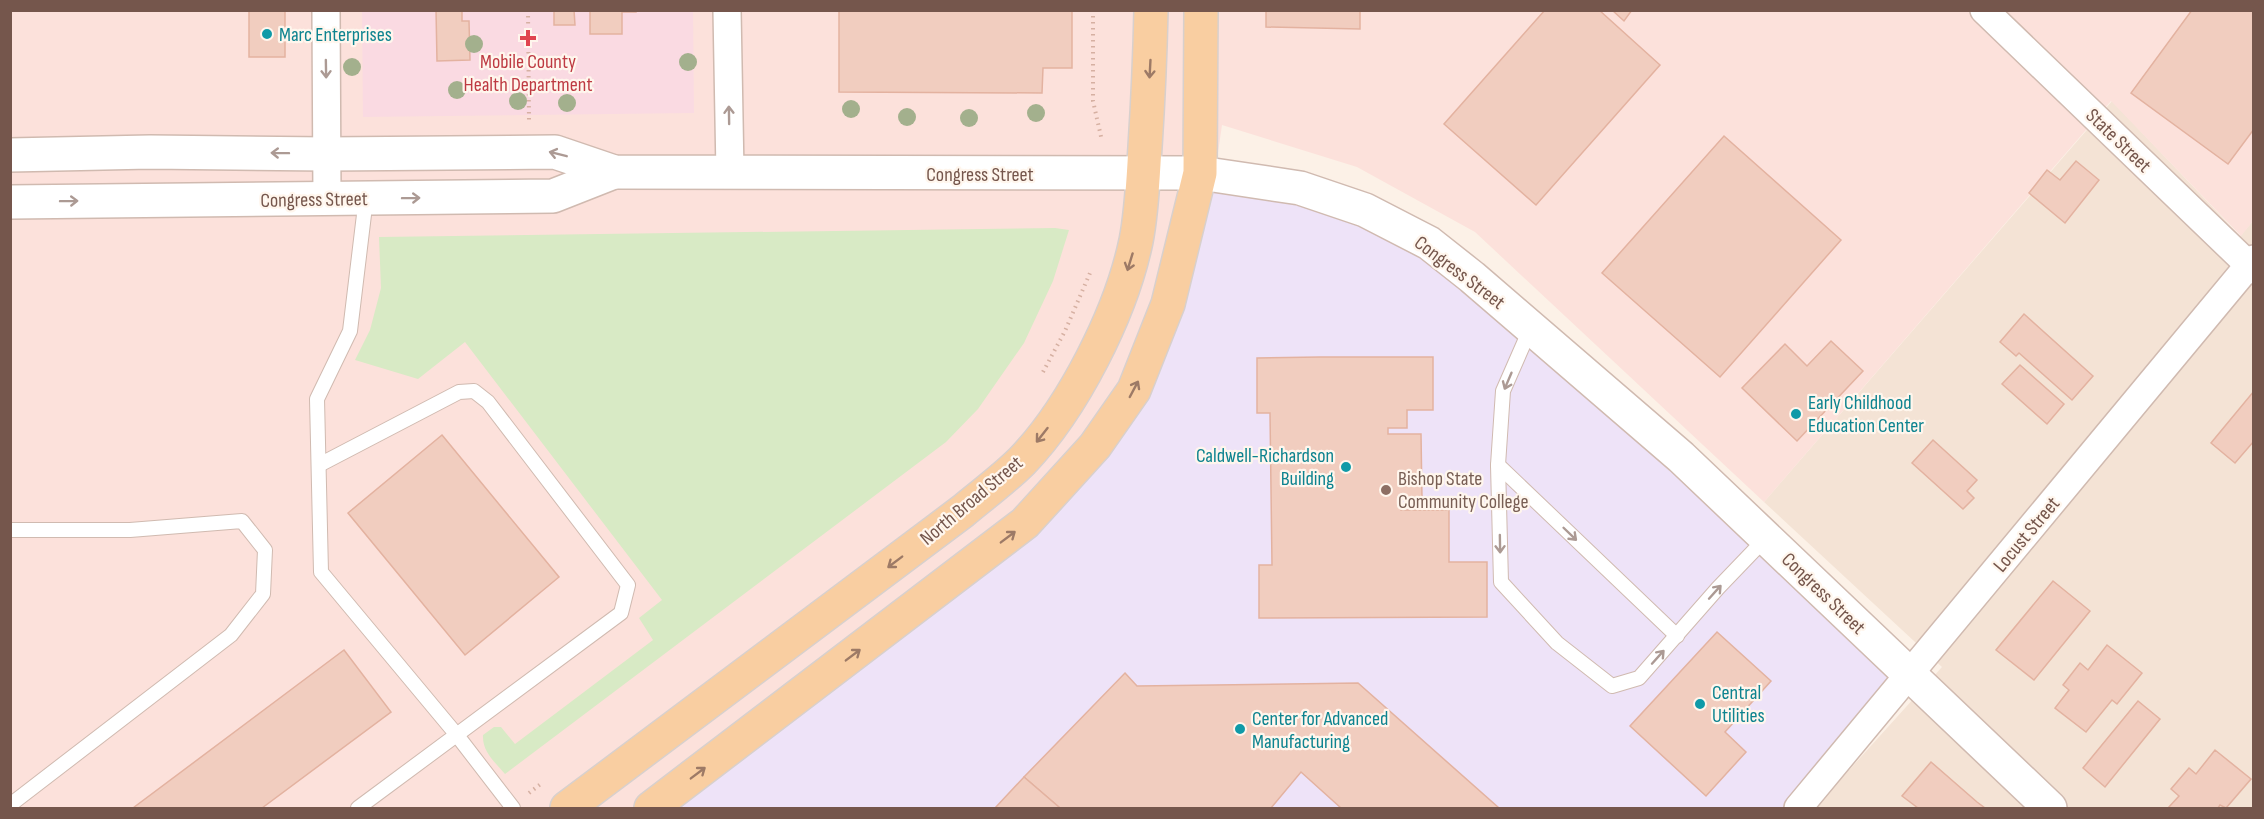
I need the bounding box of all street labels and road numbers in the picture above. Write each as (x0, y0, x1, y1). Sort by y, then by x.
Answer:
street label: State Street (2081, 104, 2156, 178)
street label: Congress Street (926, 163, 1034, 187)
street label: Congress Street (260, 187, 368, 213)
street label: Congress Street (1409, 231, 1509, 315)
street label: North Broad Street (916, 451, 1028, 551)
street label: Locust Street (1988, 492, 2065, 577)
street label: Congress Street (1776, 548, 1870, 640)

